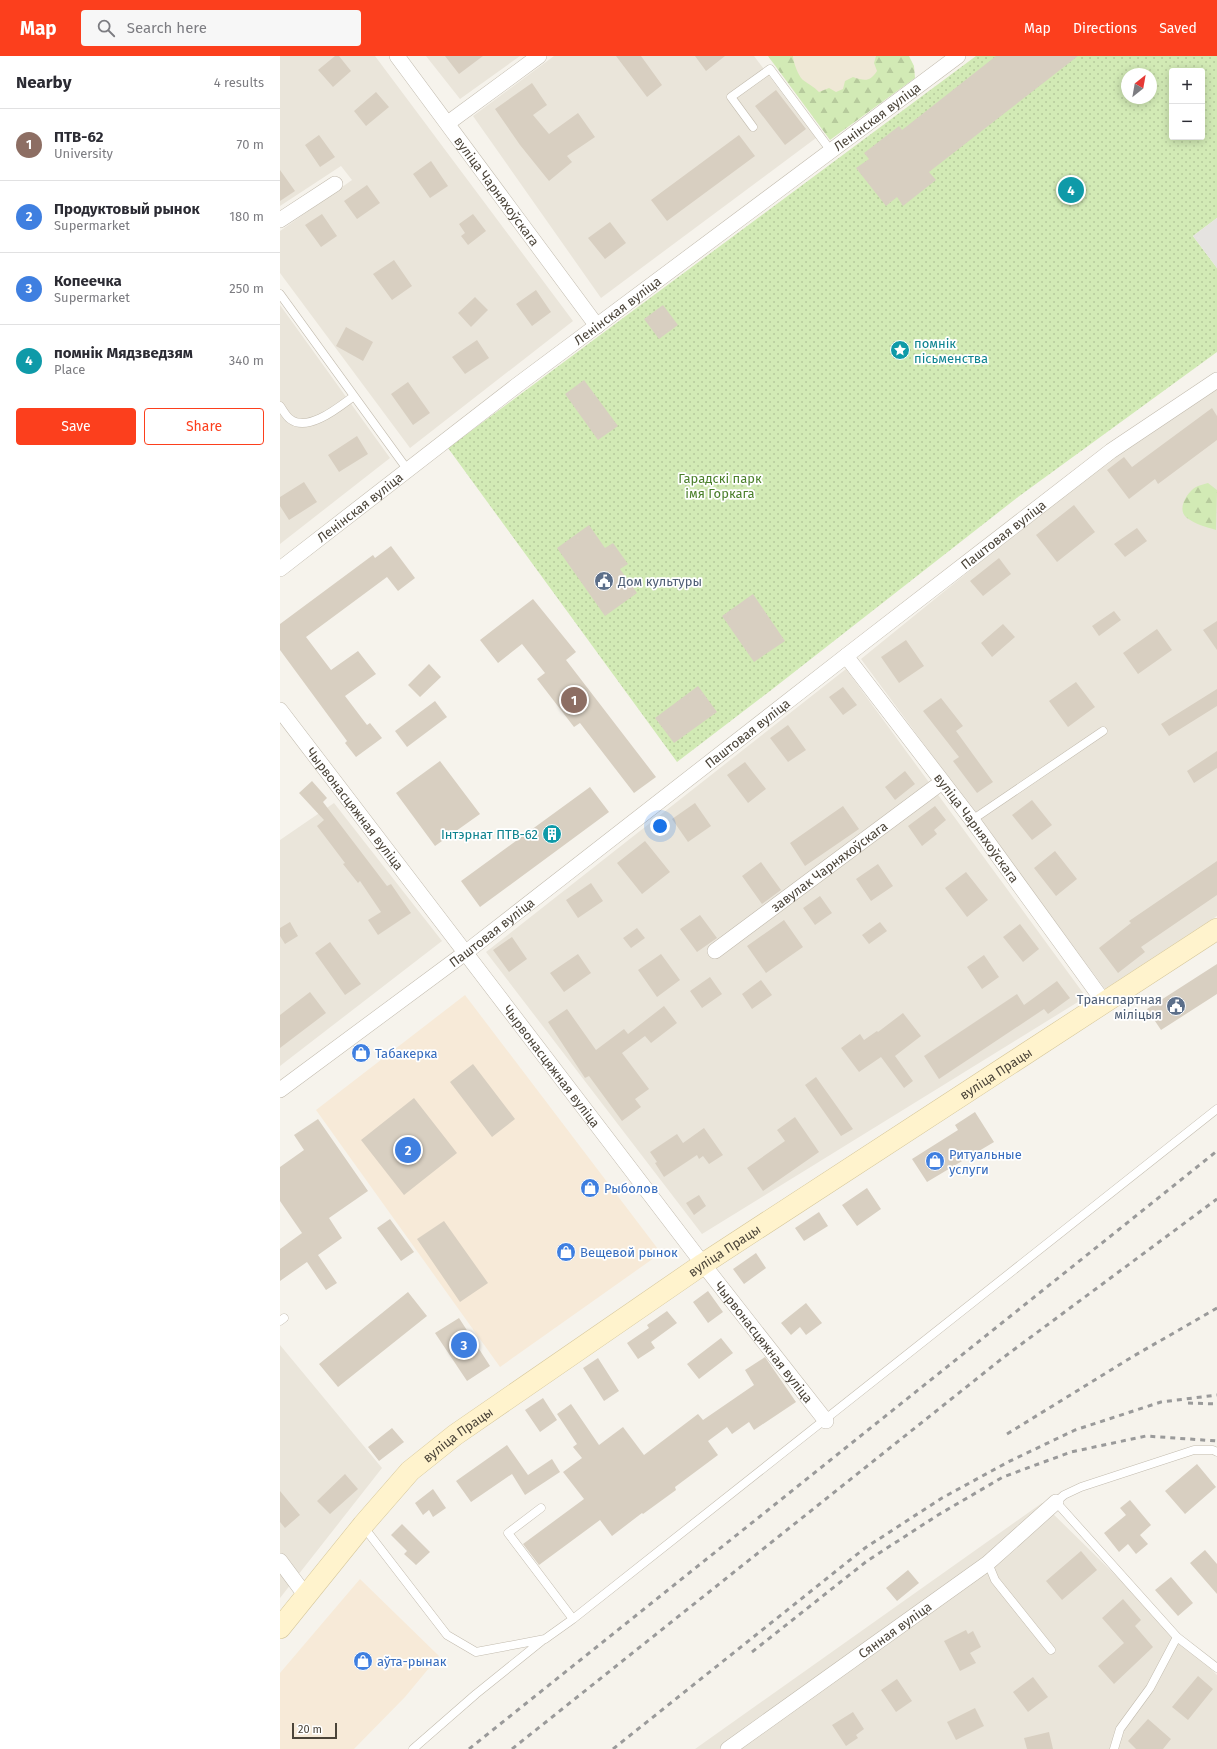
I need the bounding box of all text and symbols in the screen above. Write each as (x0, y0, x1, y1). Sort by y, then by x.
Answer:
search box (81, 10, 361, 46)
text: Map (20, 17, 57, 40)
icon: search (95, 17, 117, 39)
text: Search here (127, 19, 207, 37)
text: Map (1024, 20, 1051, 37)
text: Directions (1073, 20, 1137, 37)
text: Saved (1159, 20, 1197, 37)
north arrow (1121, 68, 1157, 104)
map controls (1169, 68, 1205, 140)
button: + (1169, 68, 1205, 104)
text: Nearby (16, 72, 71, 93)
text: 4 results (214, 75, 264, 90)
street label: Ленінская вуліца (831, 79, 923, 154)
button: − (1169, 104, 1205, 140)
text: ПТВ-62 (54, 128, 103, 146)
street label: вуліца Чарняхоўскага (452, 133, 542, 249)
text: 1 (26, 137, 32, 152)
text: 70 m (237, 137, 264, 152)
text: University (54, 146, 113, 161)
pin: 4 (1058, 175, 1084, 205)
text: Продуктовый рынок (54, 200, 200, 218)
text: 2 (26, 209, 32, 224)
text: 180 m (229, 209, 264, 224)
text: Supermarket (54, 218, 130, 233)
text: Копеечка (54, 272, 122, 290)
street label: Ленінская вуліца (571, 273, 664, 348)
text: 3 (26, 281, 32, 296)
text: 250 m (229, 281, 264, 296)
text: Supermarket (54, 290, 130, 305)
place label: помнік пісьменства (914, 336, 988, 366)
place icon: помнік пісьменства (889, 339, 911, 361)
text: помнік Мядзведзям (54, 344, 193, 362)
text: 4 (25, 353, 33, 368)
text: 340 m (229, 353, 264, 368)
text: Place (54, 362, 85, 377)
button: Save (16, 408, 136, 445)
button: Share (144, 408, 264, 445)
street label: Ленінская вуліца (314, 469, 406, 545)
park label: Гарадскі парк імя Горкага (678, 471, 762, 501)
street label: Паштовая вуліца (958, 497, 1049, 572)
public building icon: Дом культуры (593, 570, 615, 592)
place label: Дом культуры (617, 574, 702, 589)
pin: 1 (561, 685, 587, 715)
street label: Паштовая вуліца (702, 695, 793, 771)
street label: Чырвонасцяжная вуліца (304, 744, 407, 873)
street label: вуліца Чарняхоўскага (931, 770, 1022, 885)
your location (650, 816, 670, 836)
street label: завулак Чарняхоўскага (768, 818, 890, 914)
building icon: Інтэрнат ПТВ-62 (541, 823, 563, 845)
place label: Інтэрнат ПТВ-62 (441, 827, 538, 842)
street label: Паштовая вуліца (446, 894, 537, 970)
place label: Транспартная міліцыя (1077, 992, 1162, 1022)
public building icon: Транспартная міліцыя (1165, 995, 1187, 1017)
street label: Чырвонасцяжная вуліца (500, 1002, 603, 1130)
shop icon: Табакерка (350, 1042, 372, 1064)
street label: вуліца Працы (957, 1044, 1035, 1102)
place label: Табакерка (375, 1046, 438, 1061)
pin: 2 (395, 1135, 421, 1165)
place label: Ритуальные услуги (949, 1147, 1022, 1177)
shop icon: Ритуальные услуги (924, 1150, 946, 1172)
shop icon: Рыболов (579, 1177, 601, 1199)
place label: Рыболов (604, 1181, 658, 1196)
street label: вуліца Працы (685, 1221, 763, 1279)
shop icon: Вещевой рынок (555, 1241, 577, 1263)
place label: Вещевой рынок (580, 1245, 678, 1260)
street label: Чырвонасцяжная вуліца (712, 1278, 816, 1406)
pin: 3 (451, 1330, 477, 1360)
street label: вуліца Працы (420, 1404, 496, 1465)
street label: Сянная вуліца (855, 1598, 934, 1661)
shop icon: аўта-рынак (352, 1650, 374, 1672)
place label: аўта-рынак (377, 1654, 447, 1669)
scale bar (292, 1721, 337, 1740)
text: 20 m (298, 1723, 322, 1736)

